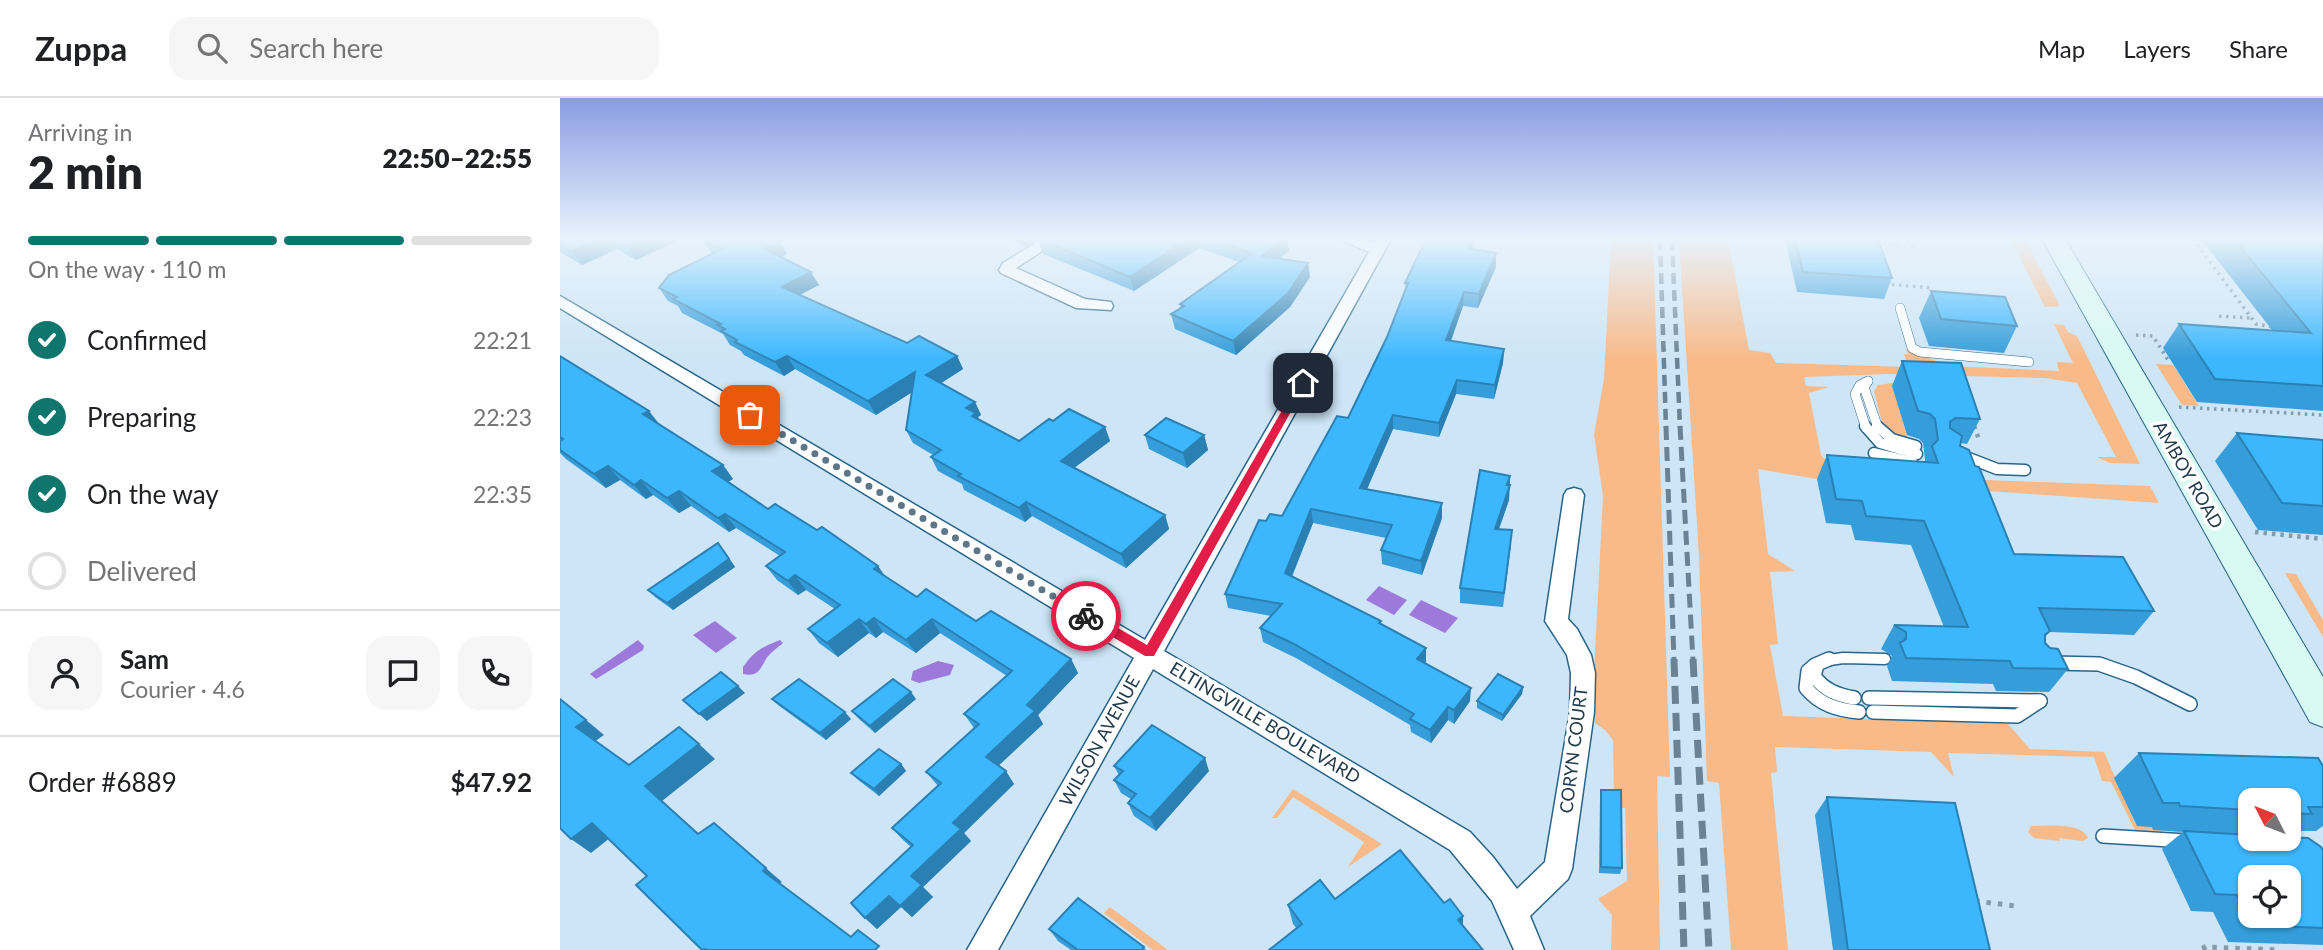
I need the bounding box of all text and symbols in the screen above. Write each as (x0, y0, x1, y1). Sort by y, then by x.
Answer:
search box (169, 17, 659, 80)
text: Zuppa (35, 28, 127, 68)
icon: search (193, 29, 231, 67)
text: Search here (249, 32, 383, 64)
text: Map (2038, 34, 2085, 63)
text: Layers (2123, 34, 2191, 63)
text: Share (2229, 34, 2288, 63)
text: Arriving in (28, 118, 132, 146)
text: 22:50–22:55 (382, 142, 532, 174)
text: 2 min (28, 144, 143, 199)
text: On the way · 110 m (28, 255, 227, 283)
icon: check (28, 321, 66, 359)
text: Confirmed (87, 324, 207, 356)
text: 22:21 (473, 326, 532, 354)
pin (1273, 353, 1333, 413)
icon: home (1284, 364, 1322, 402)
pin (720, 385, 780, 445)
icon: bag (731, 396, 769, 434)
icon: check (28, 398, 66, 436)
text: Preparing (87, 401, 196, 433)
text: 22:23 (473, 403, 532, 431)
street label: AMBOY ROAD (2149, 417, 2229, 532)
icon: check (28, 475, 66, 513)
text: On the way (87, 478, 219, 510)
text: 22:35 (473, 480, 532, 508)
text: Delivered (87, 555, 197, 587)
courier (1051, 581, 1121, 651)
icon: bike (1067, 597, 1105, 635)
button: person (28, 636, 102, 710)
button: chat (366, 636, 440, 710)
button: phone (458, 636, 532, 710)
text: Sam (120, 643, 169, 675)
street label: ELTINGVILLE BOULEVARD (1166, 656, 1365, 788)
street label: WILSON AVENUE (1054, 671, 1144, 810)
text: Courier · 4.6 (120, 675, 245, 703)
street label: CORYN COURT (1554, 685, 1592, 814)
text: Order #6889 (28, 766, 177, 798)
text: $47.92 (450, 766, 532, 798)
north arrow (2238, 788, 2301, 850)
map controls (2238, 788, 2301, 928)
button: locate (2238, 865, 2301, 928)

